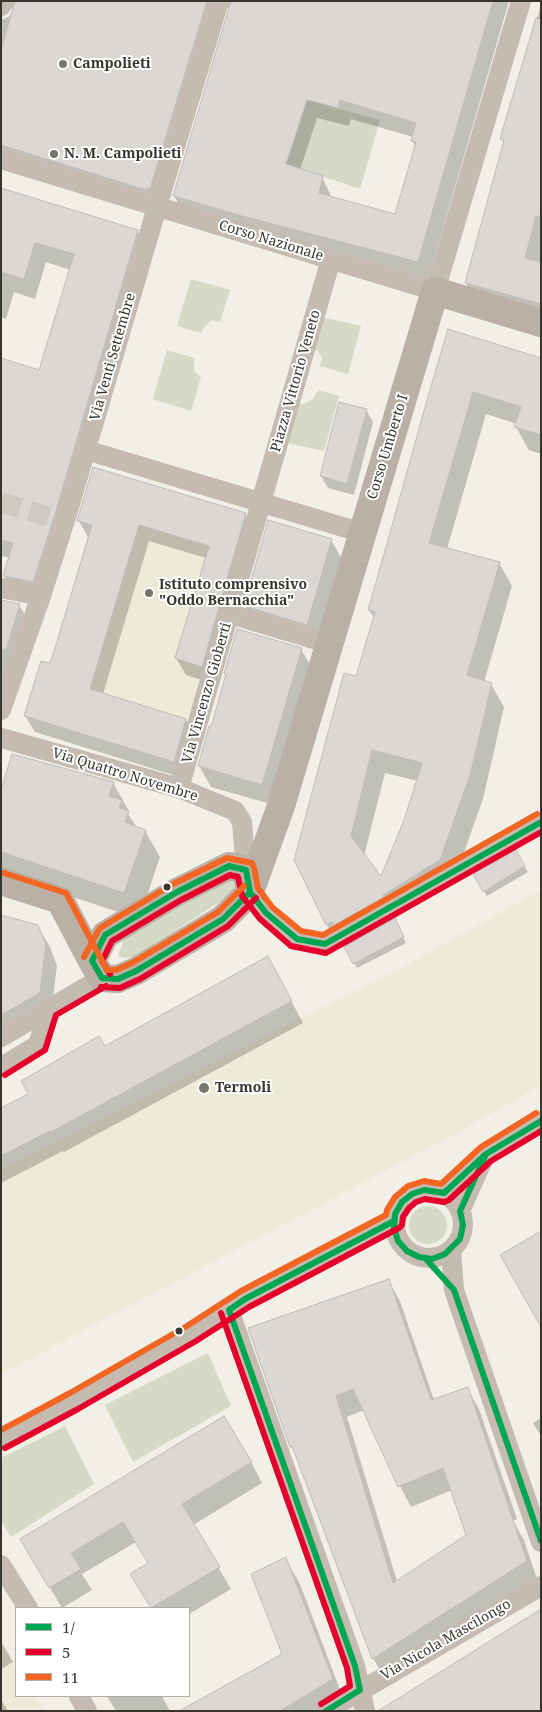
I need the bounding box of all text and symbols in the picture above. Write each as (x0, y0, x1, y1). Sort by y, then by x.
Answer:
place label: Campolieti (73, 56, 151, 72)
marker: Campolieti (57, 58, 69, 70)
place label: N. M. Campolieti (64, 146, 182, 162)
marker: N. M. Campolieti (48, 148, 60, 160)
street label: Corso Nazionale (217, 217, 325, 265)
street label: Via Venti Settembre (87, 291, 139, 423)
street label: Piazza Vittorio Veneto (268, 308, 324, 454)
street label: Corso Umberto I (364, 392, 412, 502)
place label: Istituto comprensivo "Oddo Bernacchia" (159, 577, 307, 610)
marker: Istituto comprensivo "Oddo Bernacchia" (143, 587, 155, 599)
street label: Via Vincenzo Gioberti (179, 621, 235, 765)
street label: Via Quattro Novembre (50, 745, 200, 805)
unlabelled marker (162, 882, 172, 892)
place label: Termoli (215, 1080, 271, 1096)
marker: Termoli (197, 1081, 211, 1095)
unlabelled marker (174, 1326, 184, 1336)
street label: Via Nicola Mascilongo (378, 1596, 514, 1684)
legend (15, 1607, 190, 1697)
text: 1/ (62, 1617, 75, 1637)
text: 5 (62, 1642, 70, 1662)
text: 11 (62, 1667, 79, 1687)

